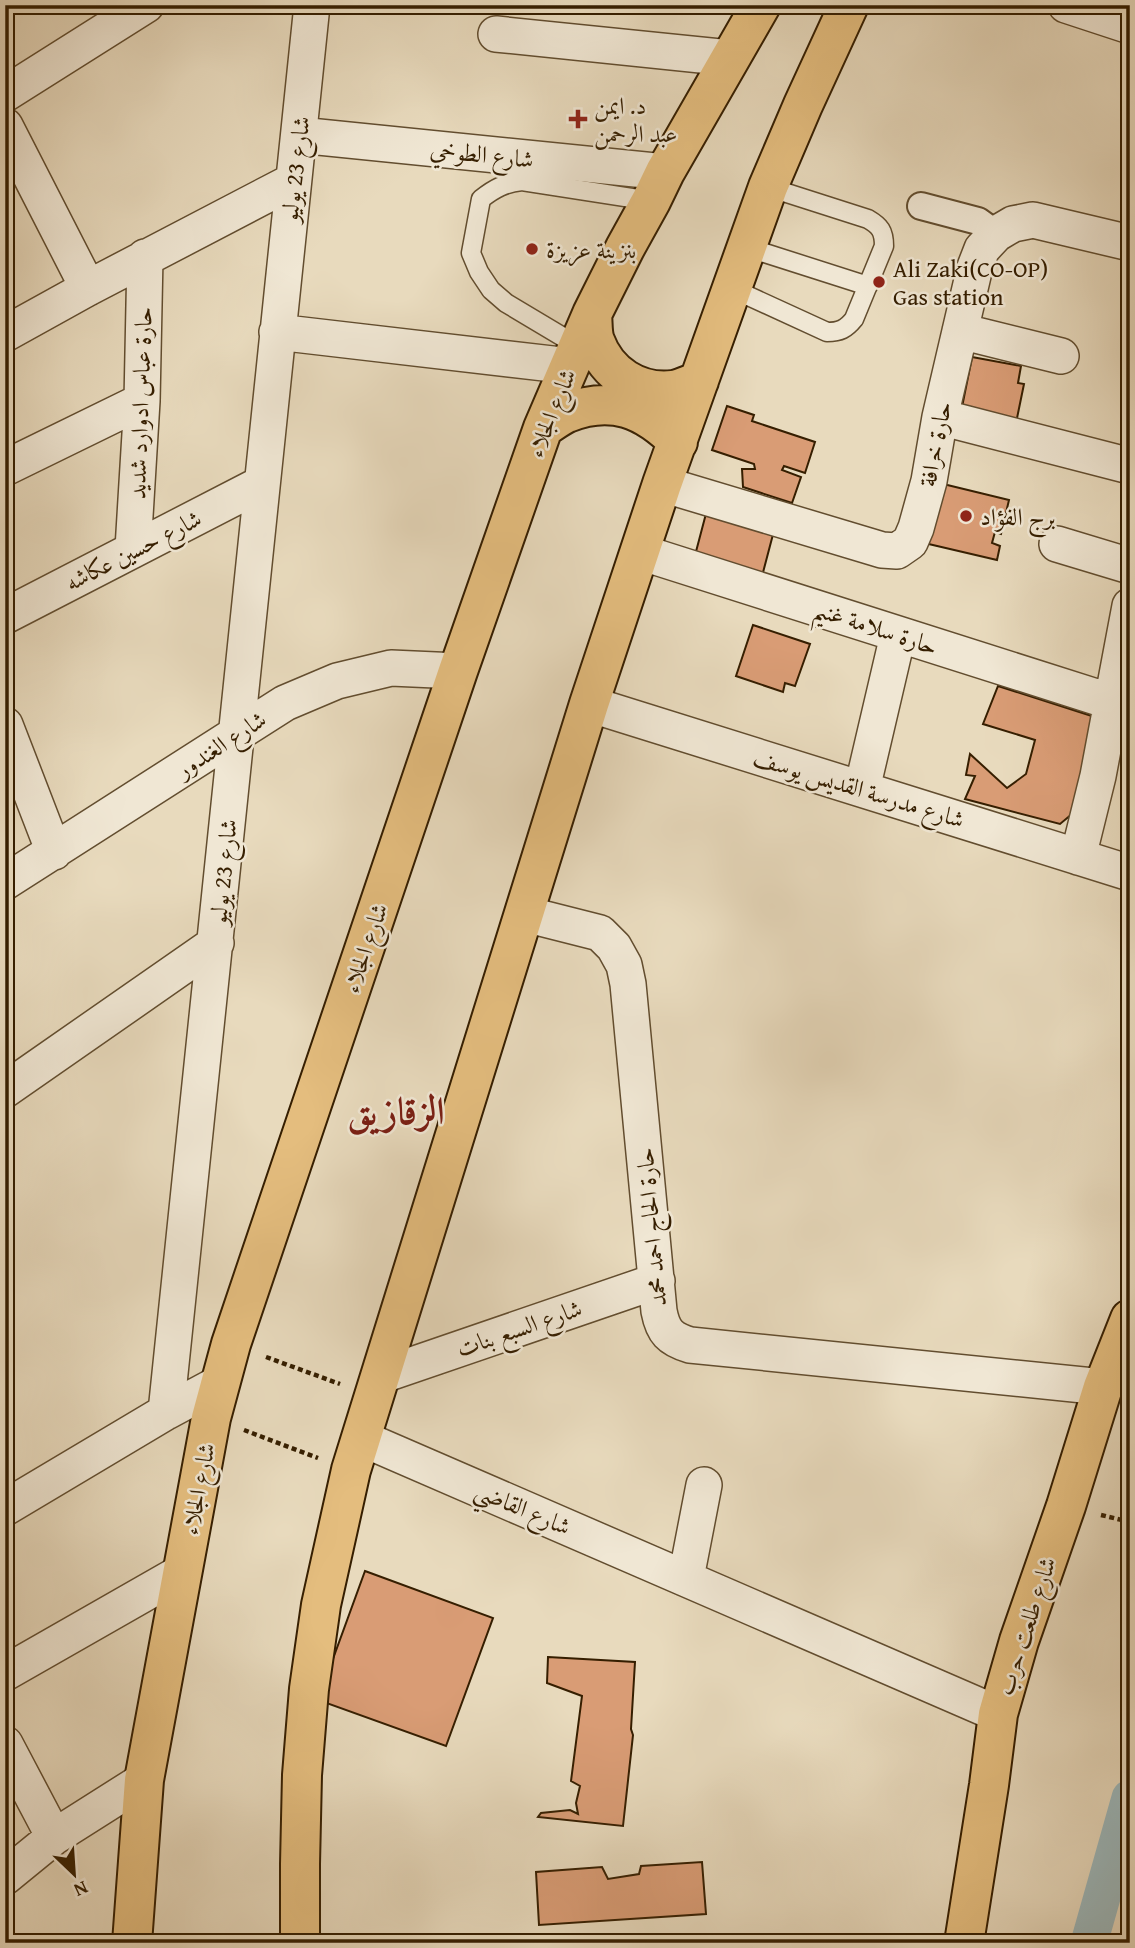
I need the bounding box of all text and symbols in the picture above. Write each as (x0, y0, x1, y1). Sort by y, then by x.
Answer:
place label: د. ايمن عبد الرحمن (594, 88, 678, 151)
marker: د. ايمن عبد الرحمن (568, 109, 588, 129)
street label: شارع 23 يوليو (271, 114, 322, 226)
street label: شارع الطوخي (428, 131, 536, 180)
place label: بنزينة عزيزة (546, 232, 636, 267)
marker: بنزينة عزيزة (524, 241, 540, 257)
place label: Ali Zaki(CO-OP) Gas station (893, 251, 1048, 314)
marker: Ali Zaki(CO-OP) Gas station (871, 274, 887, 290)
street label: حارة عباس ادوارد شديد (119, 306, 161, 500)
street label: شارع الجلاء (517, 363, 587, 464)
street label: حارة خرافة (910, 398, 960, 490)
place label: برج الفؤاد (980, 499, 1055, 538)
street label: شارع حسين عكاشه (59, 501, 209, 602)
marker: برج الفؤاد (958, 508, 974, 524)
street label: حارة سلامة غنيم (807, 591, 942, 670)
street label: شارع الغندور (167, 702, 275, 790)
street label: شارع مدرسة القديس يوسف (748, 739, 969, 840)
street label: شارع 23 يوليو (200, 817, 249, 929)
street label: شارع الجلاء (333, 898, 400, 999)
district label: الزقازيق (347, 1082, 445, 1138)
street label: حارة الحاج احمد محمد (627, 1146, 679, 1308)
street label: شارع السبع بنات (452, 1290, 588, 1371)
street label: شارع الجلاء (172, 1440, 227, 1539)
street label: شارع القاضي (468, 1472, 576, 1548)
street label: شارع طلعت حرب (987, 1552, 1068, 1701)
north arrow (38, 1840, 108, 1910)
text: N (69, 1874, 93, 1905)

